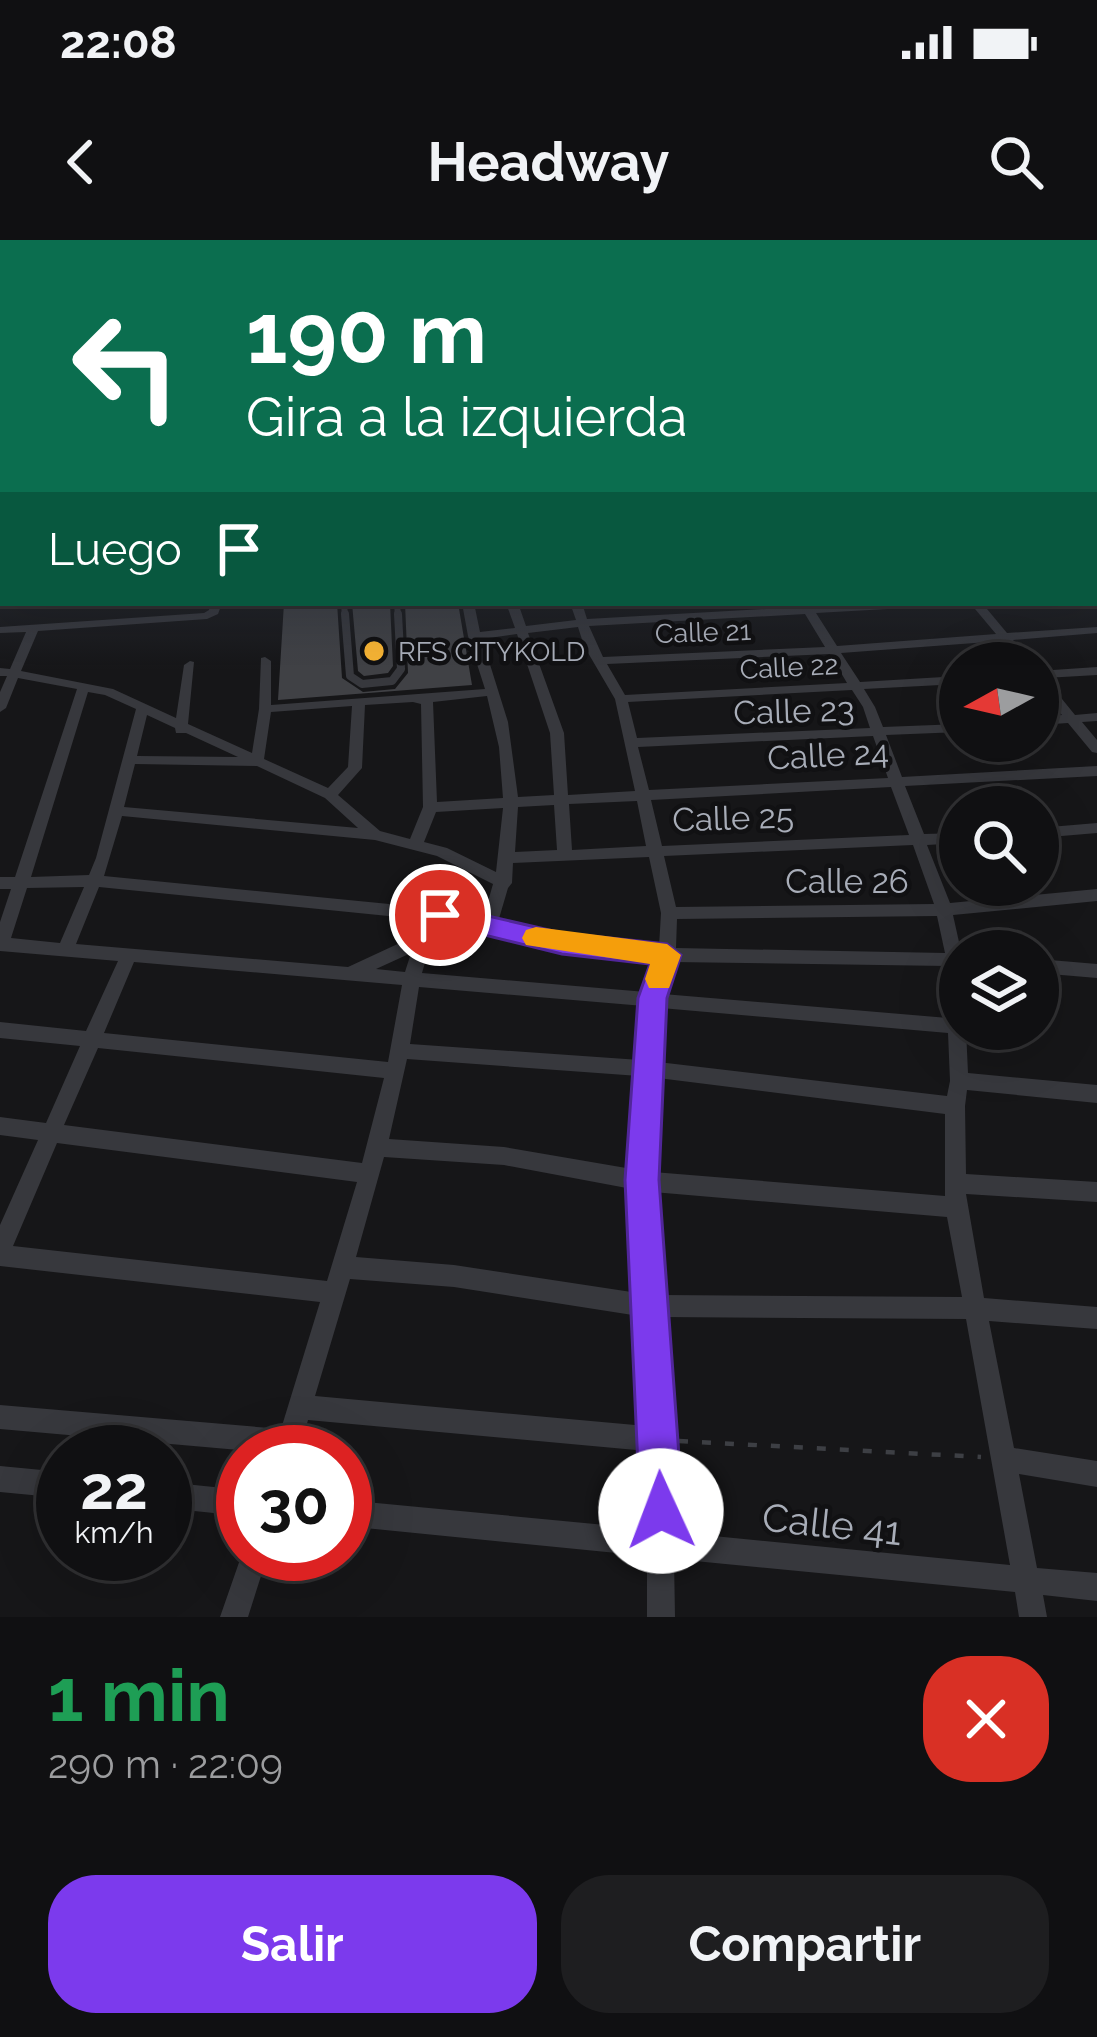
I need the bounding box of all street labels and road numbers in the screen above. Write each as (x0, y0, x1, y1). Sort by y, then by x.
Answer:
street label: Calle 21 (654, 615, 752, 649)
street label: Calle 22 (739, 649, 839, 685)
street label: Calle 23 (733, 689, 855, 733)
street label: Calle 24 (766, 732, 890, 778)
street label: Calle 25 (672, 796, 794, 840)
street label: Calle 26 (785, 862, 909, 901)
street label: Calle 41 (760, 1494, 904, 1554)

